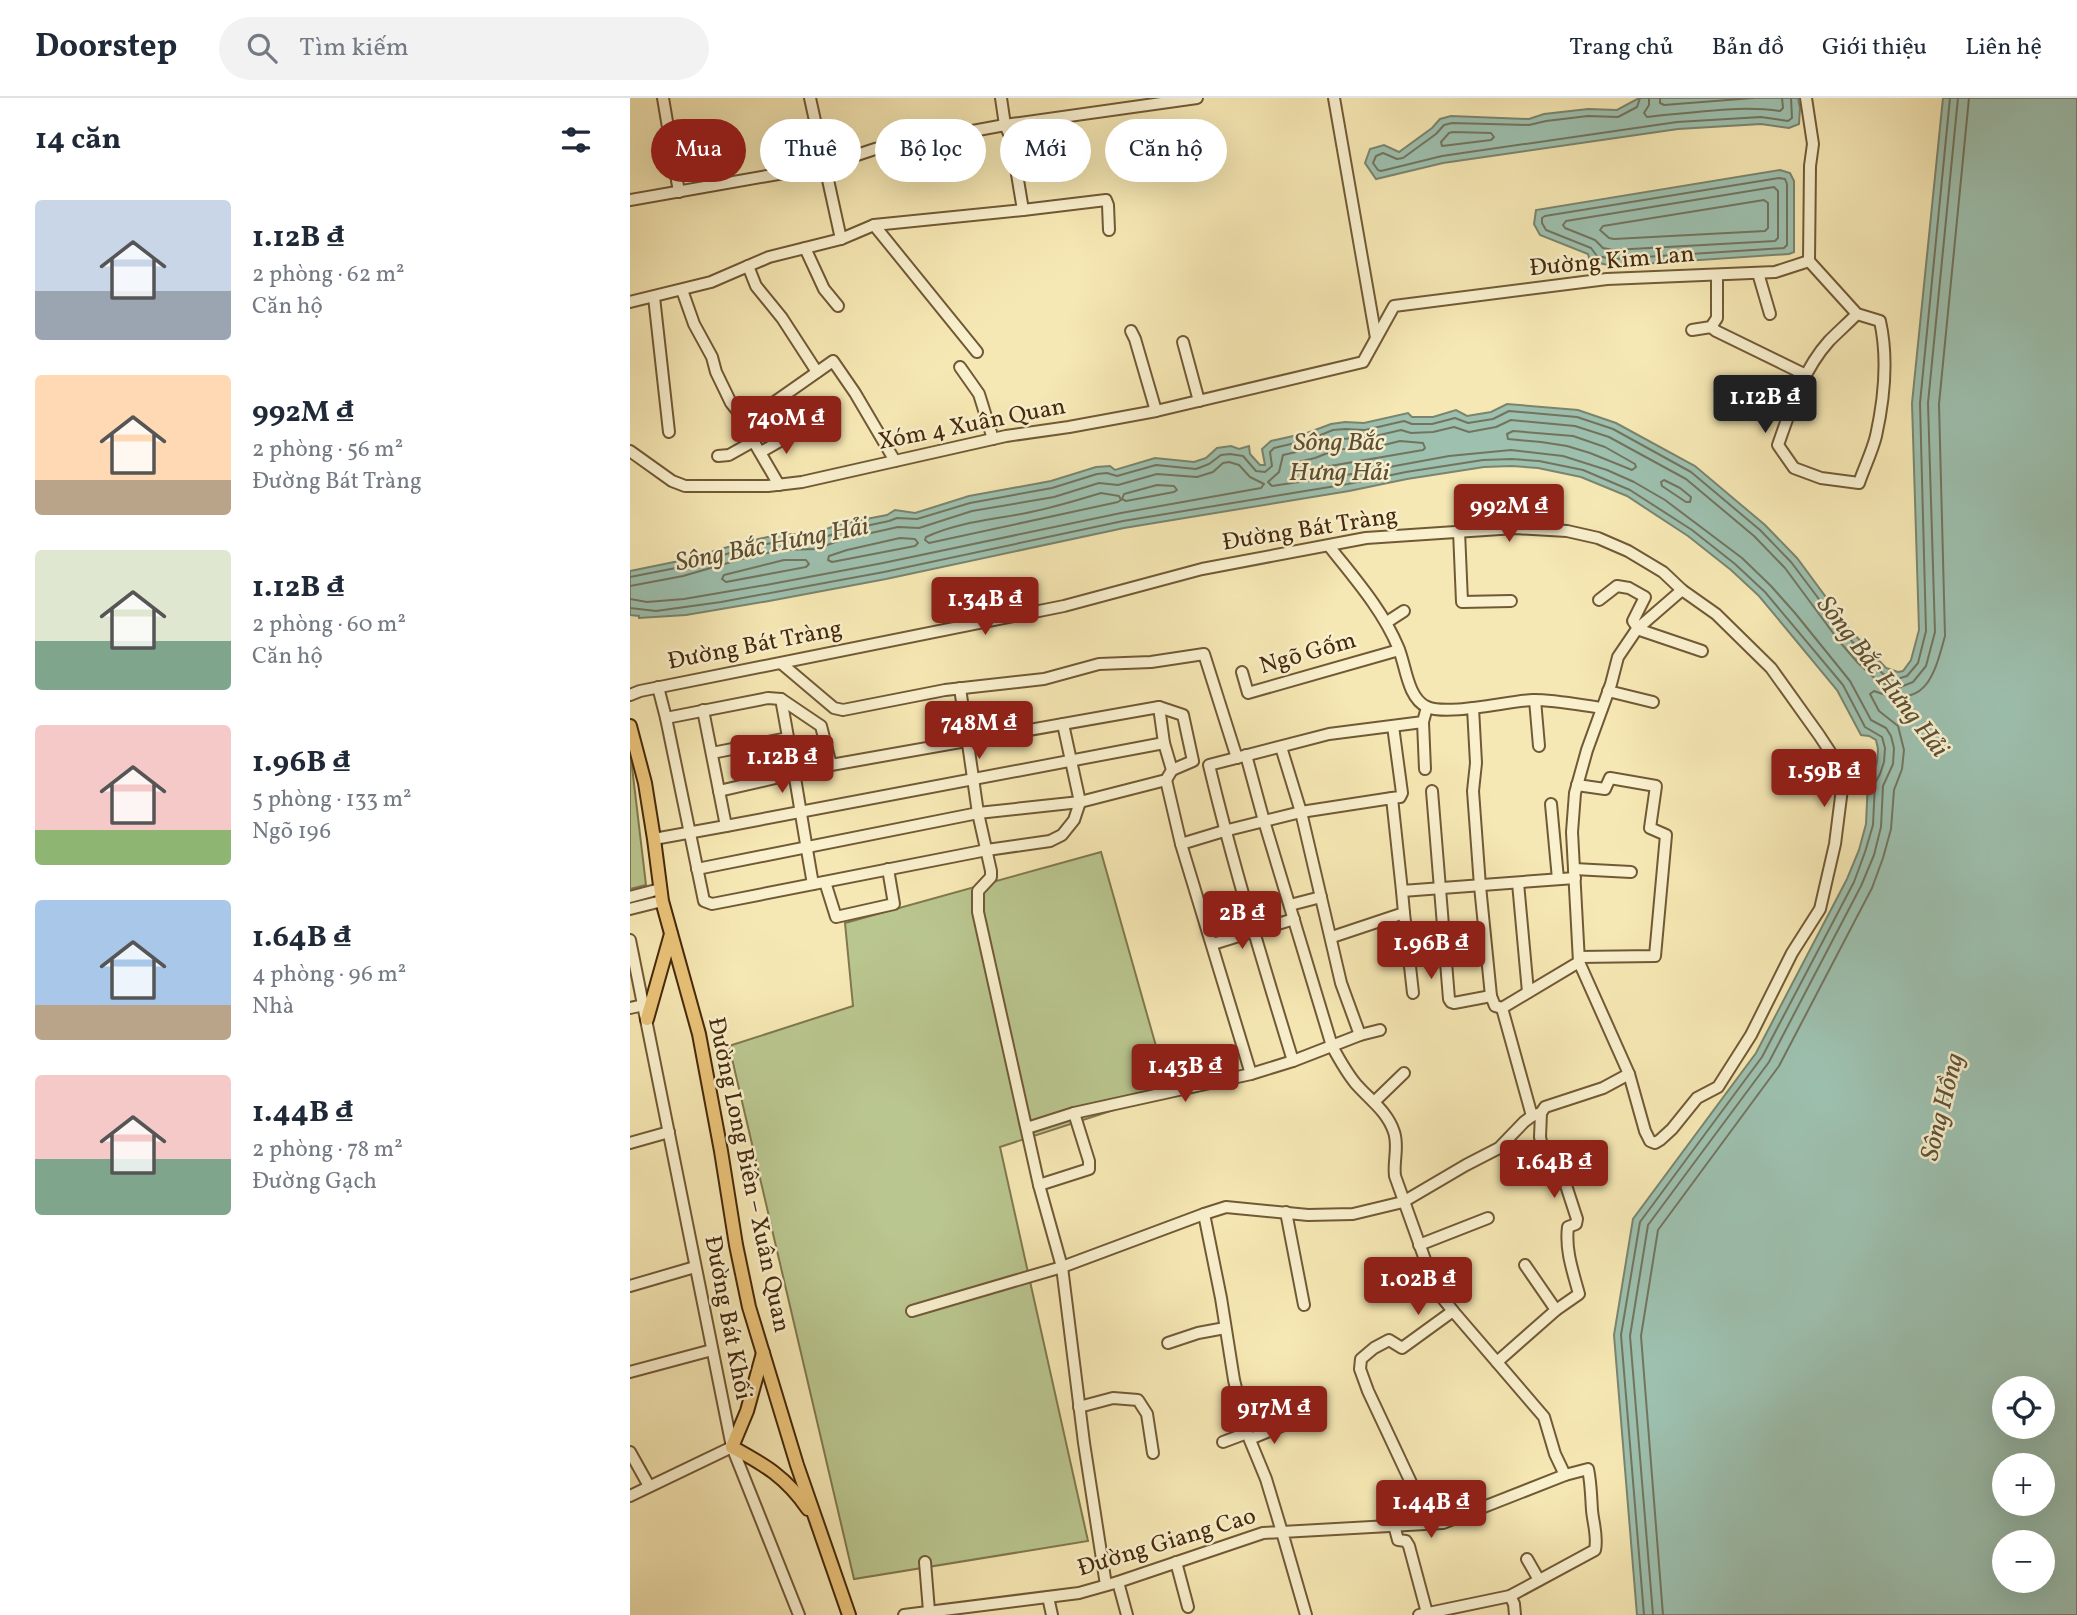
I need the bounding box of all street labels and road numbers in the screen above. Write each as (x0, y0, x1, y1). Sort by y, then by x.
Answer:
street label: Đường Kim Lan (1528, 238, 1696, 286)
street label: Xóm 4 Xuân Quan (875, 390, 1069, 460)
street label: Đường Bát Tràng (1220, 499, 1400, 561)
street label: Đường Bát Tràng (665, 612, 845, 680)
street label: Ngõ Gốm (1256, 624, 1360, 684)
street label: Đường Long Biên – Xuân Quan (698, 1014, 798, 1336)
street label: Đường Bát Khối (694, 1233, 760, 1403)
street label: Đường Giang Cao (1074, 1500, 1260, 1586)

